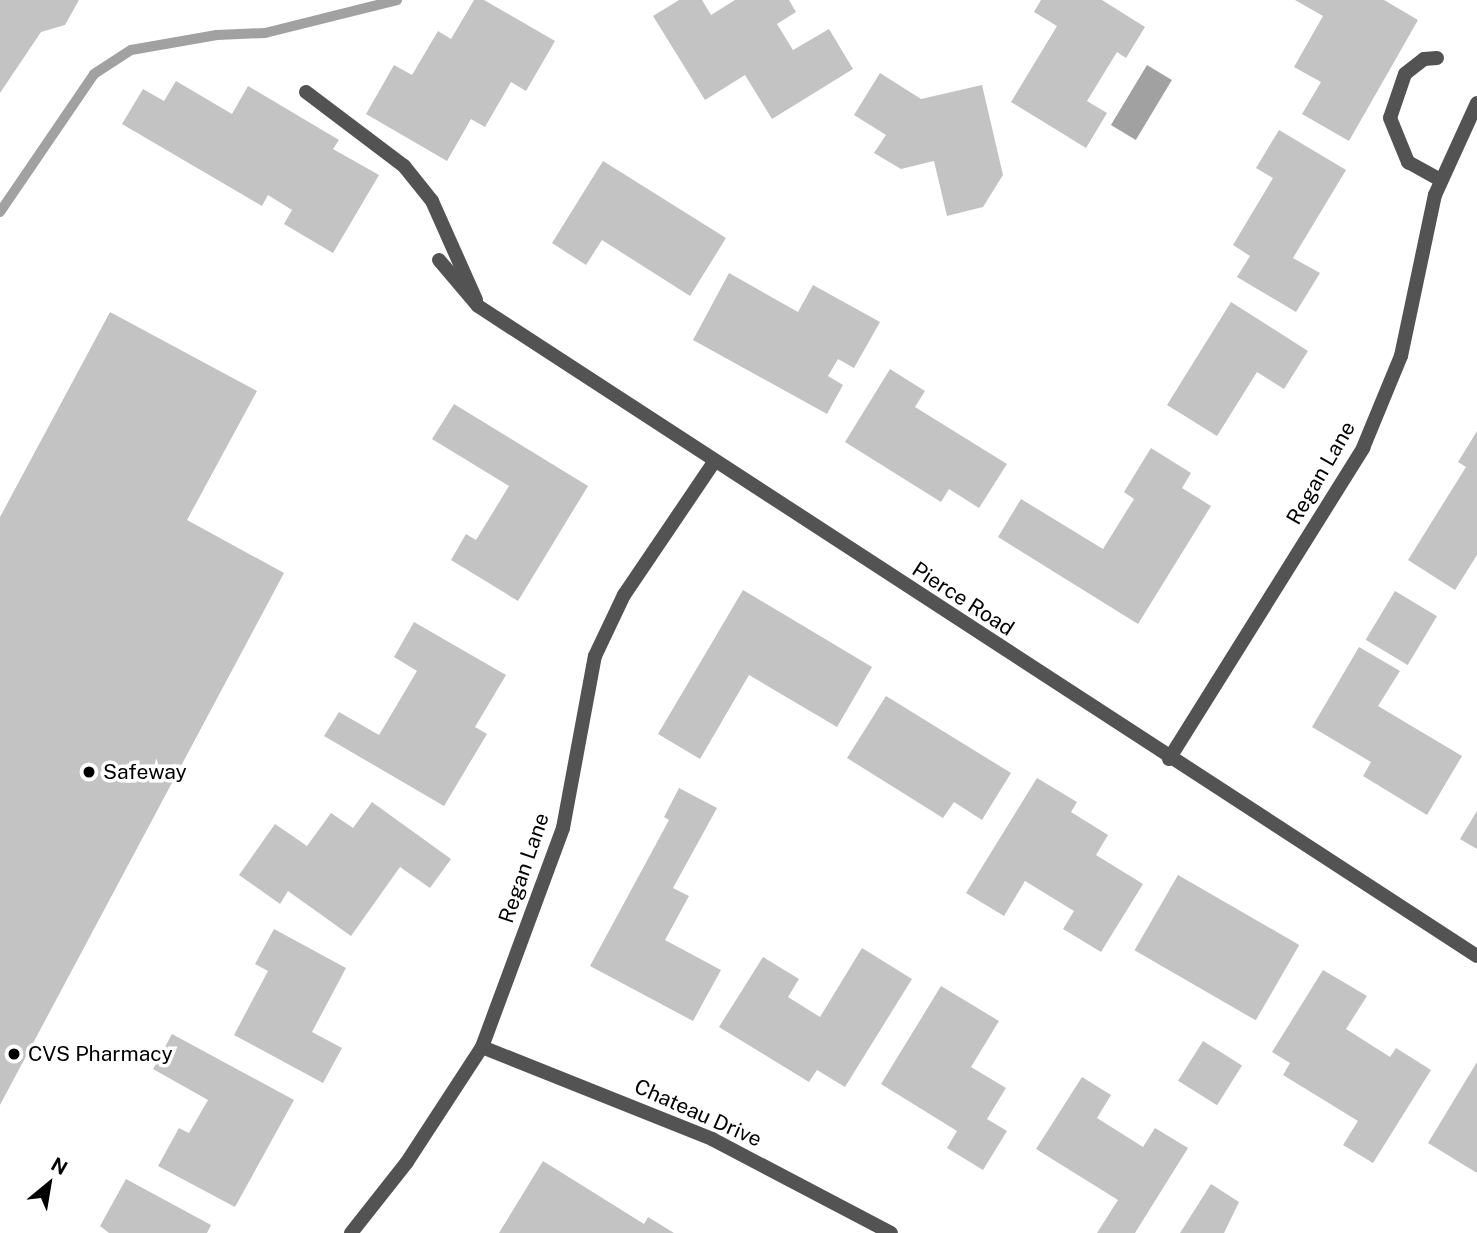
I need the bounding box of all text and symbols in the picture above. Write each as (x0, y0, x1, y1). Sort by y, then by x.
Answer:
street label: Regan Lane (1281, 417, 1361, 529)
street label: Pierce Road (907, 557, 1019, 641)
place label: Safeway (103, 759, 187, 785)
marker: Safeway (81, 764, 97, 780)
street label: Regan Lane (493, 810, 555, 926)
place label: CVS Pharmacy (28, 1041, 173, 1067)
marker: CVS Pharmacy (6, 1046, 22, 1062)
street label: Chateau Drive (631, 1074, 765, 1152)
north arrow (14, 1149, 84, 1219)
text: N (48, 1153, 71, 1179)

